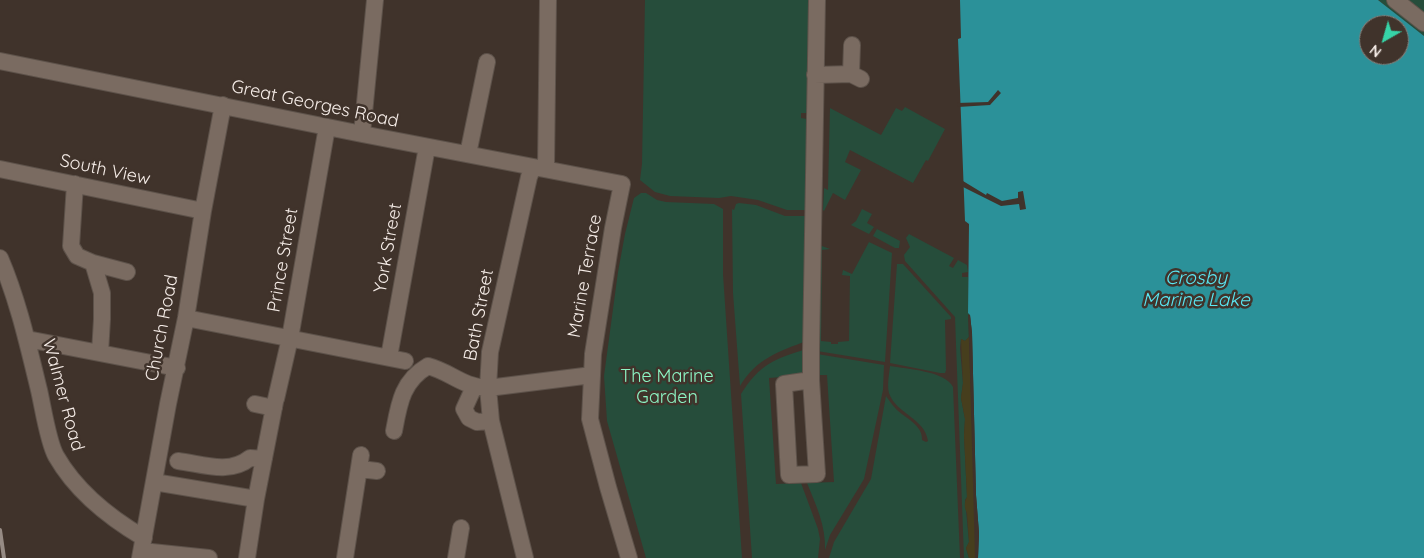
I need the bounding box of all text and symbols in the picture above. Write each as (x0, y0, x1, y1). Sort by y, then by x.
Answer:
north arrow (1359, 15, 1409, 65)
text: N (1366, 41, 1385, 61)
street label: Great Georges Road (229, 76, 401, 132)
street label: South View (58, 150, 152, 190)
street label: York Street (369, 201, 407, 295)
street label: Prince Street (263, 206, 303, 314)
street label: Marine Terrace (564, 213, 606, 339)
street label: Bath Street (460, 267, 498, 363)
water label: Crosby Marine Lake (1142, 267, 1250, 311)
street label: Church Road (141, 273, 183, 383)
street label: Walmer Road (38, 336, 88, 454)
park label: The Marine Garden (620, 366, 714, 408)

